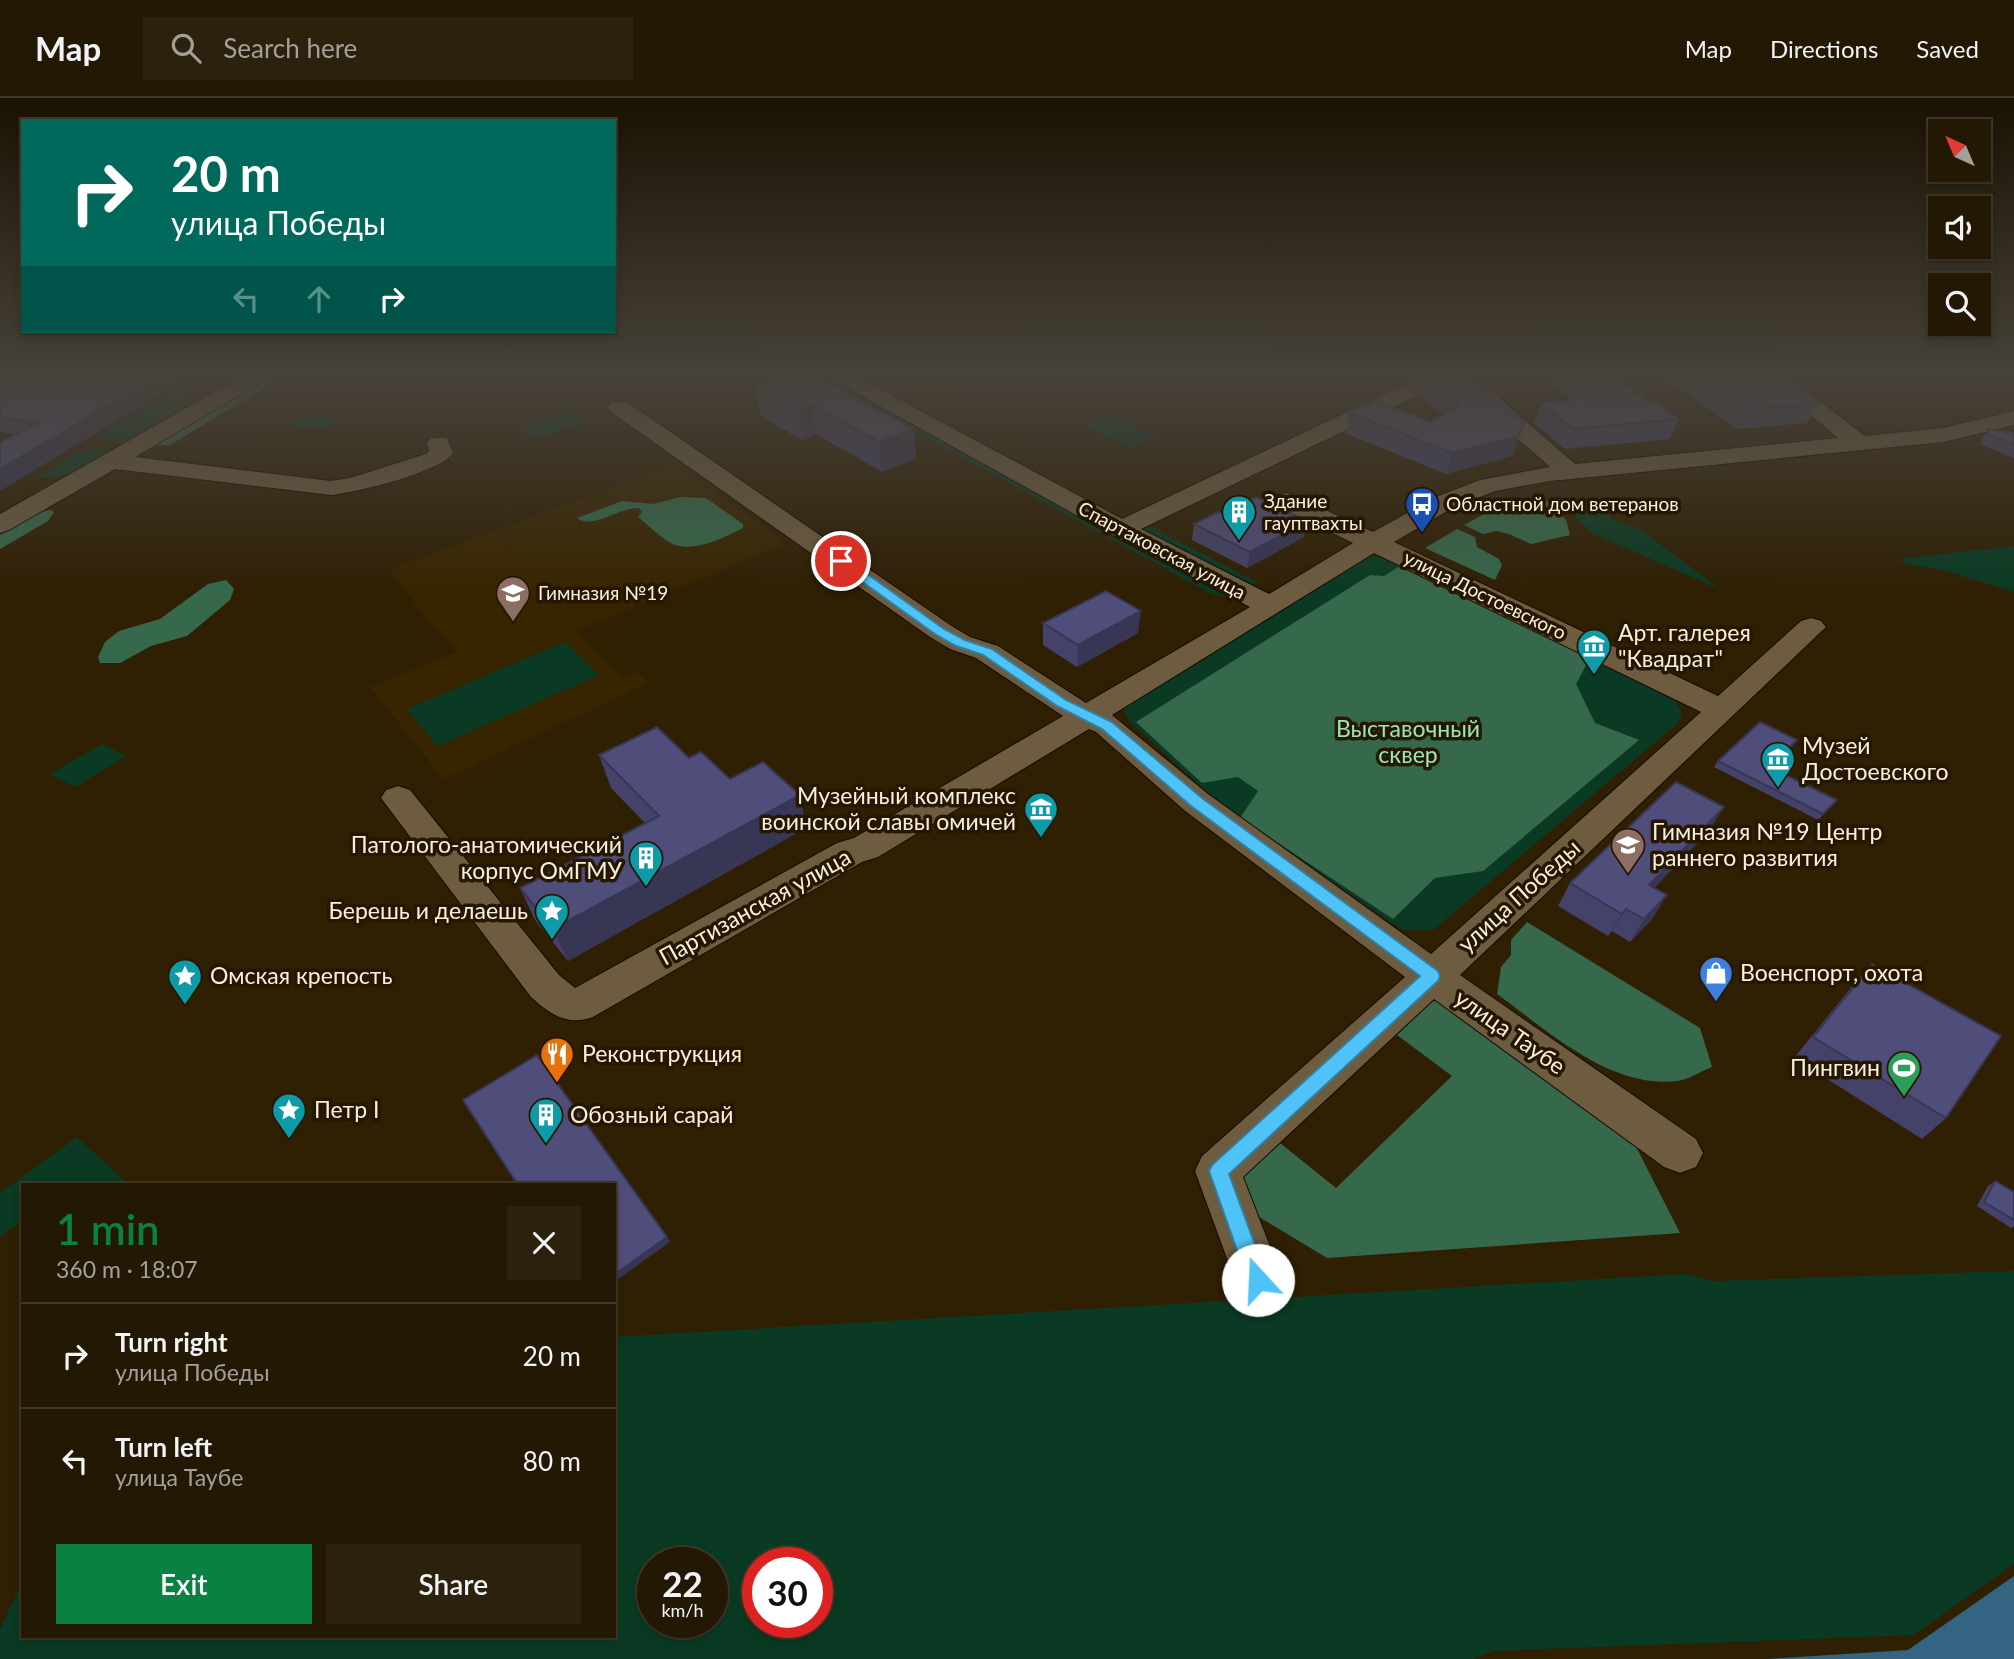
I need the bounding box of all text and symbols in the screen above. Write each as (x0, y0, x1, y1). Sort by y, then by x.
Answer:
search box (143, 17, 633, 80)
text: Map (35, 28, 101, 68)
icon: search (167, 29, 205, 67)
text: Search here (223, 32, 357, 64)
text: Map (1685, 34, 1732, 63)
text: Directions (1770, 34, 1878, 63)
text: Saved (1916, 34, 1979, 63)
north arrow (1928, 119, 1992, 182)
map controls (1928, 119, 1991, 336)
text: 20 m (171, 144, 281, 202)
icon: right (56, 147, 147, 238)
button: sound (1928, 196, 1991, 259)
text: улица Победы (171, 203, 386, 242)
button: search (1928, 273, 1991, 336)
icon: left (227, 280, 265, 318)
icon: ahead (300, 280, 338, 318)
icon: right (373, 280, 411, 318)
bus stop icon: Областной дом ветеранов (1403, 485, 1441, 534)
place label: Здание гауптвахты (1264, 489, 1363, 534)
place label: Областной дом ветеранов (1446, 492, 1679, 515)
building icon: Здание гауптвахты (1220, 493, 1258, 542)
street label: Спартаковская улица (1075, 496, 1250, 603)
pin (811, 531, 871, 591)
icon: arrive (822, 542, 860, 580)
street label: улица Достоевского (1400, 545, 1570, 644)
school or university icon: Гимназия №19 (494, 574, 532, 623)
place label: Гимназия №19 (538, 581, 668, 604)
place label: Арт. галерея "Квадрат" (1618, 618, 1751, 672)
museum icon: Арт. галерея "Квадрат" (1575, 627, 1613, 676)
park label: Выставочный сквер (1336, 714, 1480, 768)
place label: Музей Достоевского (1802, 731, 1949, 785)
museum icon: Музей Достоевского (1759, 740, 1797, 789)
place label: Музейный комплекс воинской славы омичей (761, 781, 1016, 835)
museum icon: Музейный комплекс воинской славы омичей (1022, 790, 1060, 839)
place label: Гимназия №19 Центр раннего развития (1652, 817, 1882, 871)
school or university icon: Гимназия №19 Центр раннего развития (1609, 826, 1647, 875)
place label: Патолого-анатомический корпус ОмГМУ (351, 830, 623, 884)
street label: улица Победы (1452, 833, 1585, 957)
building icon: Патолого-анатомический корпус ОмГМУ (627, 839, 665, 888)
street label: Партизанская улица (654, 842, 855, 970)
place icon: Берешь и делаешь (533, 892, 571, 941)
place label: Берешь и делаешь (329, 896, 528, 924)
shop icon: Военспорт, охота (1697, 954, 1735, 1003)
place icon: Омская крепость (166, 957, 204, 1006)
place label: Военспорт, охота (1740, 958, 1923, 986)
place label: Омская крепость (210, 961, 393, 989)
street label: улица Таубе (1450, 983, 1571, 1079)
restaurant icon: Реконструкция (538, 1035, 576, 1084)
place label: Реконструкция (582, 1039, 742, 1067)
sports icon: Пингвин (1885, 1049, 1923, 1098)
place label: Пингвин (1790, 1053, 1880, 1081)
place icon: Петр I (270, 1091, 308, 1140)
place label: Петр I (314, 1095, 379, 1123)
building icon: Обозный сарай (527, 1096, 565, 1145)
place label: Обозный сарай (570, 1100, 734, 1128)
text: 1 min (56, 1204, 160, 1254)
button: close (507, 1206, 581, 1280)
position arrow (1221, 1243, 1295, 1317)
text: 360 m · 18:07 (56, 1255, 198, 1283)
text: Turn right (115, 1326, 228, 1358)
icon: right (56, 1337, 94, 1375)
text: 20 m (523, 1340, 581, 1372)
text: улица Победы (115, 1358, 270, 1386)
text: Turn left (115, 1431, 212, 1463)
icon: left (56, 1442, 94, 1480)
text: 80 m (523, 1445, 581, 1477)
text: улица Таубе (115, 1463, 243, 1491)
button: Exit (56, 1544, 312, 1624)
button: Share (326, 1544, 581, 1624)
speed limit sign: 30 (742, 1547, 833, 1638)
text: 22 (662, 1562, 703, 1604)
text: km/h (661, 1599, 704, 1621)

